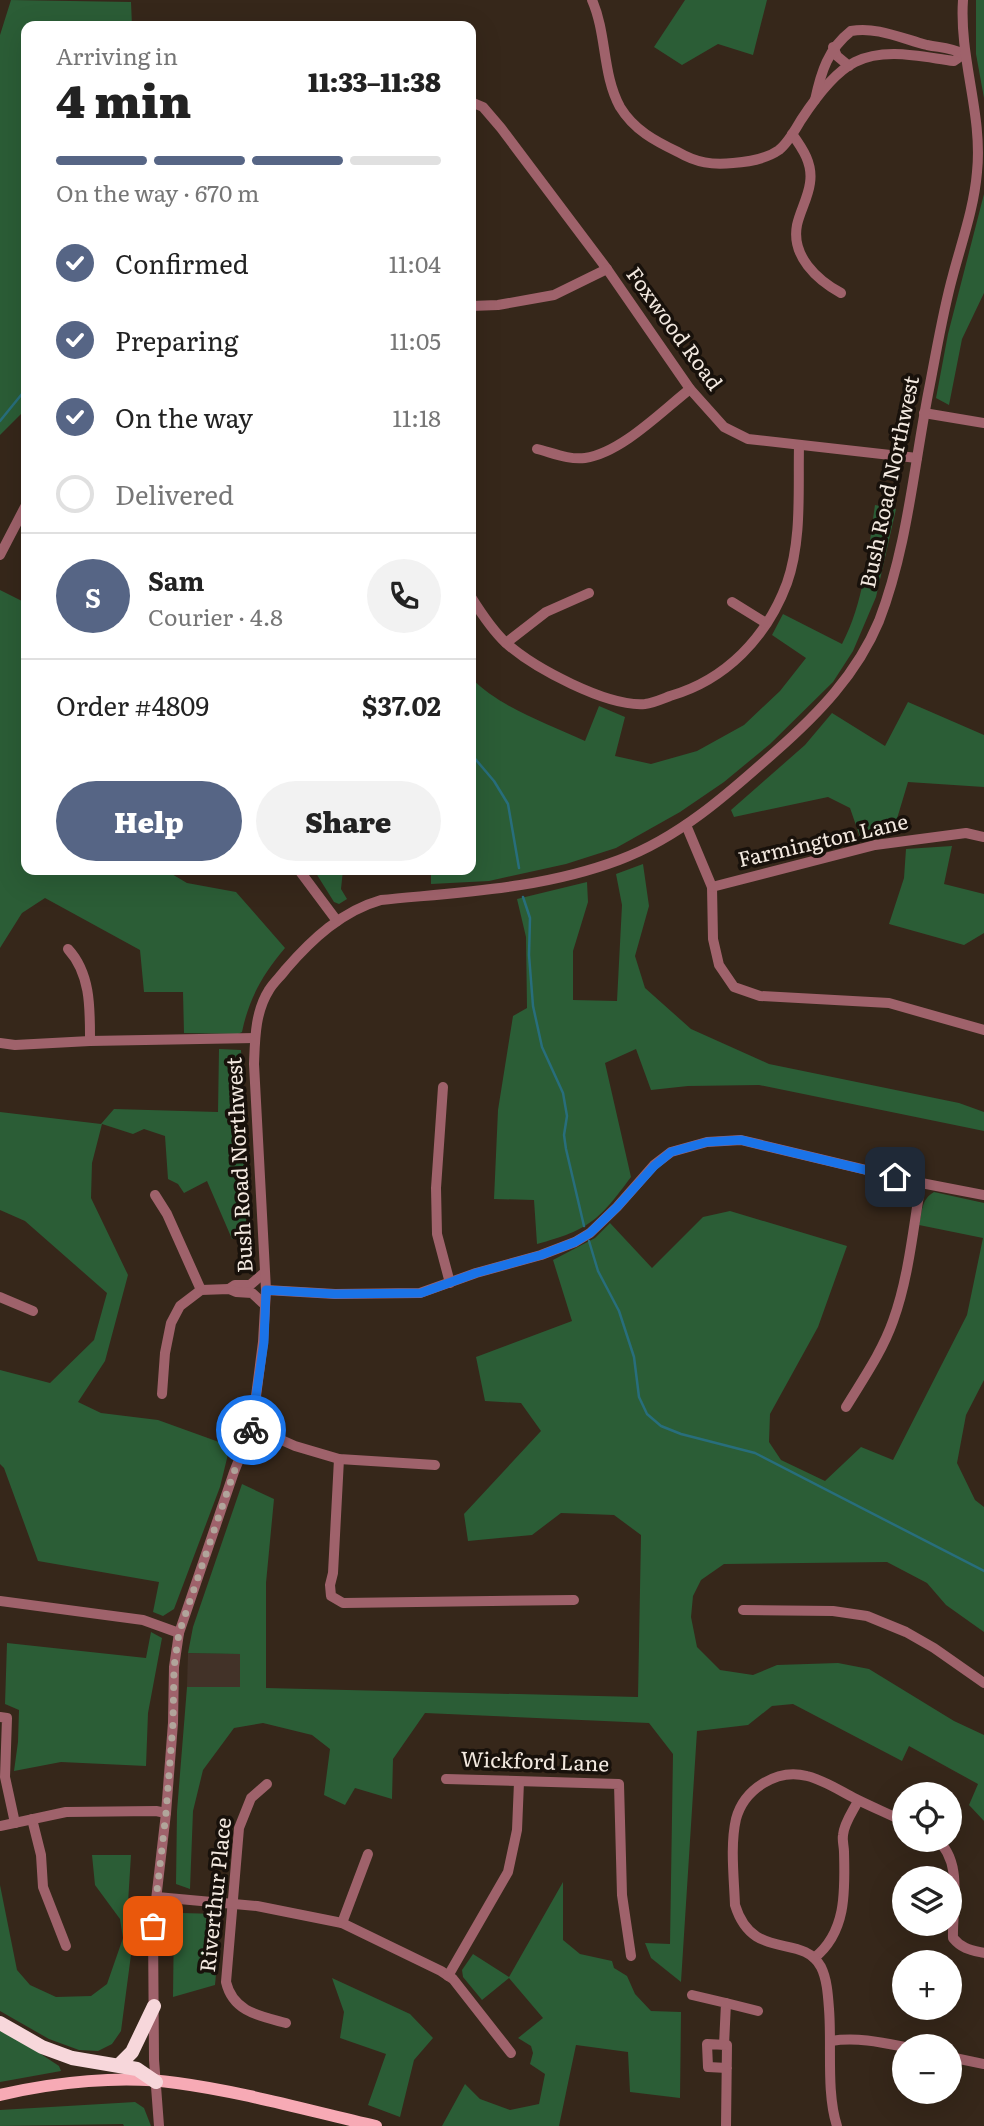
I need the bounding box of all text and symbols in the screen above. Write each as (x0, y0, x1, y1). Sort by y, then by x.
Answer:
text: Arriving in (56, 38, 178, 72)
text: 11:33–11:38 (308, 61, 441, 100)
text: 4 min (56, 64, 191, 132)
text: On the way · 670 m (56, 175, 259, 209)
text: Confirmed (115, 243, 249, 282)
icon: check (56, 244, 94, 282)
text: 11:04 (389, 246, 441, 280)
street label: Foxwood Road (621, 259, 732, 396)
text: Preparing (115, 320, 238, 359)
icon: check (56, 321, 94, 359)
text: 11:05 (390, 323, 441, 357)
street label: Bush Road Northwest (850, 372, 925, 590)
text: On the way (115, 397, 253, 436)
icon: check (56, 398, 94, 436)
text: 11:18 (393, 400, 441, 434)
text: Delivered (115, 474, 234, 513)
button: phone (367, 559, 441, 633)
text: Sam (148, 560, 204, 599)
text: S (85, 577, 101, 616)
text: Courier · 4.8 (148, 599, 283, 633)
text: Order #4809 (56, 685, 209, 724)
text: $37.02 (362, 685, 441, 724)
button: Help (56, 781, 242, 861)
button: Share (256, 781, 441, 861)
street label: Farmington Lane (734, 804, 911, 873)
street label: Bush Road Northwest (216, 1056, 259, 1274)
pin (865, 1147, 925, 1207)
icon: home (876, 1158, 914, 1196)
courier (216, 1395, 286, 1465)
icon: bike (232, 1411, 270, 1449)
street label: Wickford Lane (460, 1741, 610, 1778)
map controls (892, 1782, 962, 2104)
button: locate (892, 1782, 962, 1852)
street label: Riverthur Place (190, 1816, 237, 1974)
button: layers (892, 1866, 962, 1936)
pin (123, 1896, 183, 1956)
icon: bag (134, 1907, 172, 1945)
button: + (892, 1950, 962, 2020)
button: − (892, 2034, 962, 2104)

